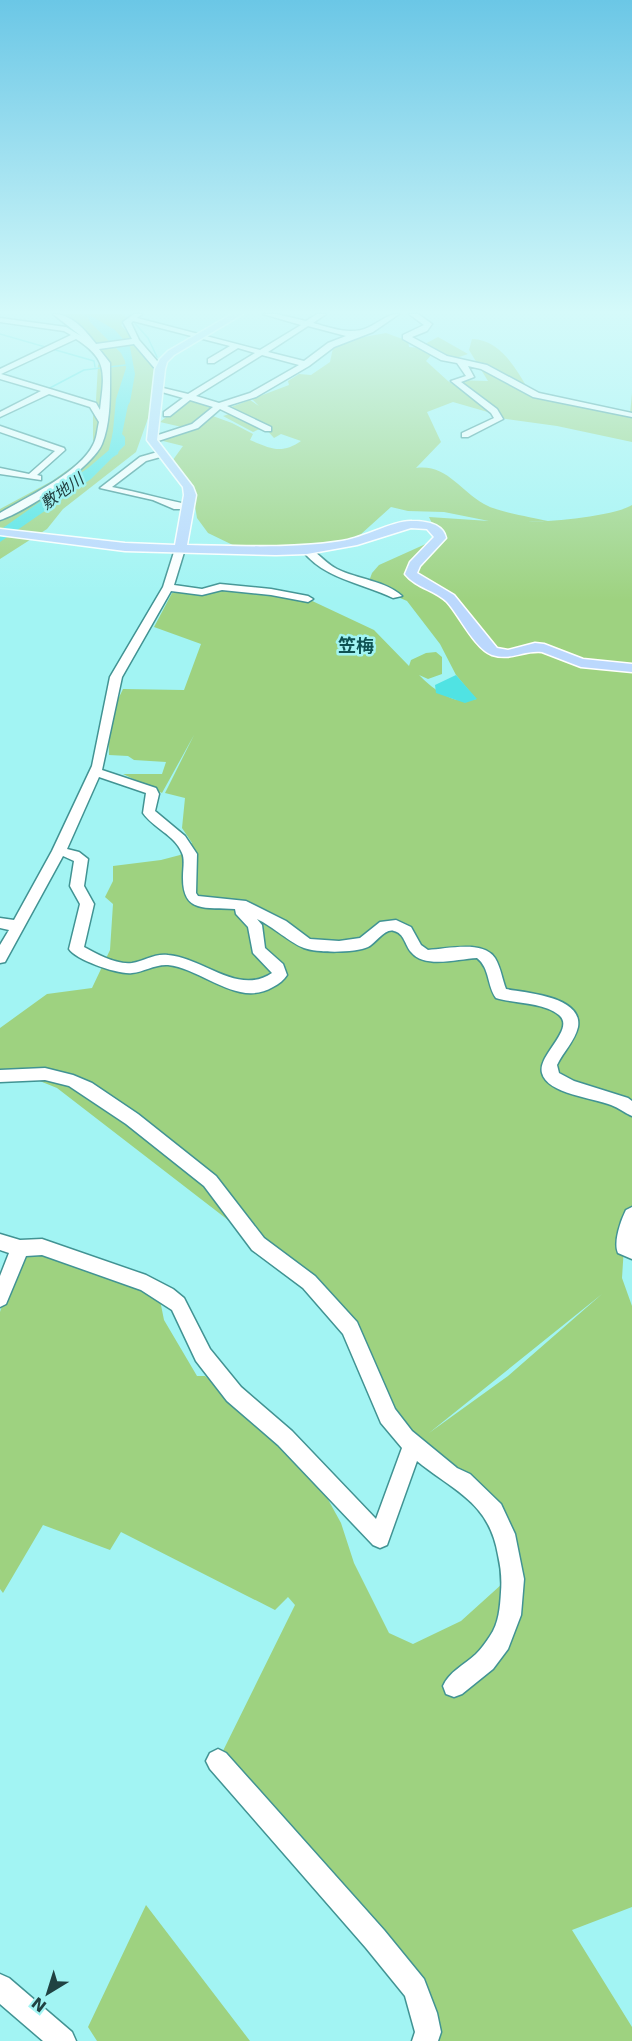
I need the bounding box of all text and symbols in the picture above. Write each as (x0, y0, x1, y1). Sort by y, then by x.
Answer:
water label: 敷地川 (37, 468, 89, 513)
district label: 笠梅 (338, 635, 374, 656)
north arrow (18, 1963, 78, 2023)
text: N (28, 1993, 50, 2016)

